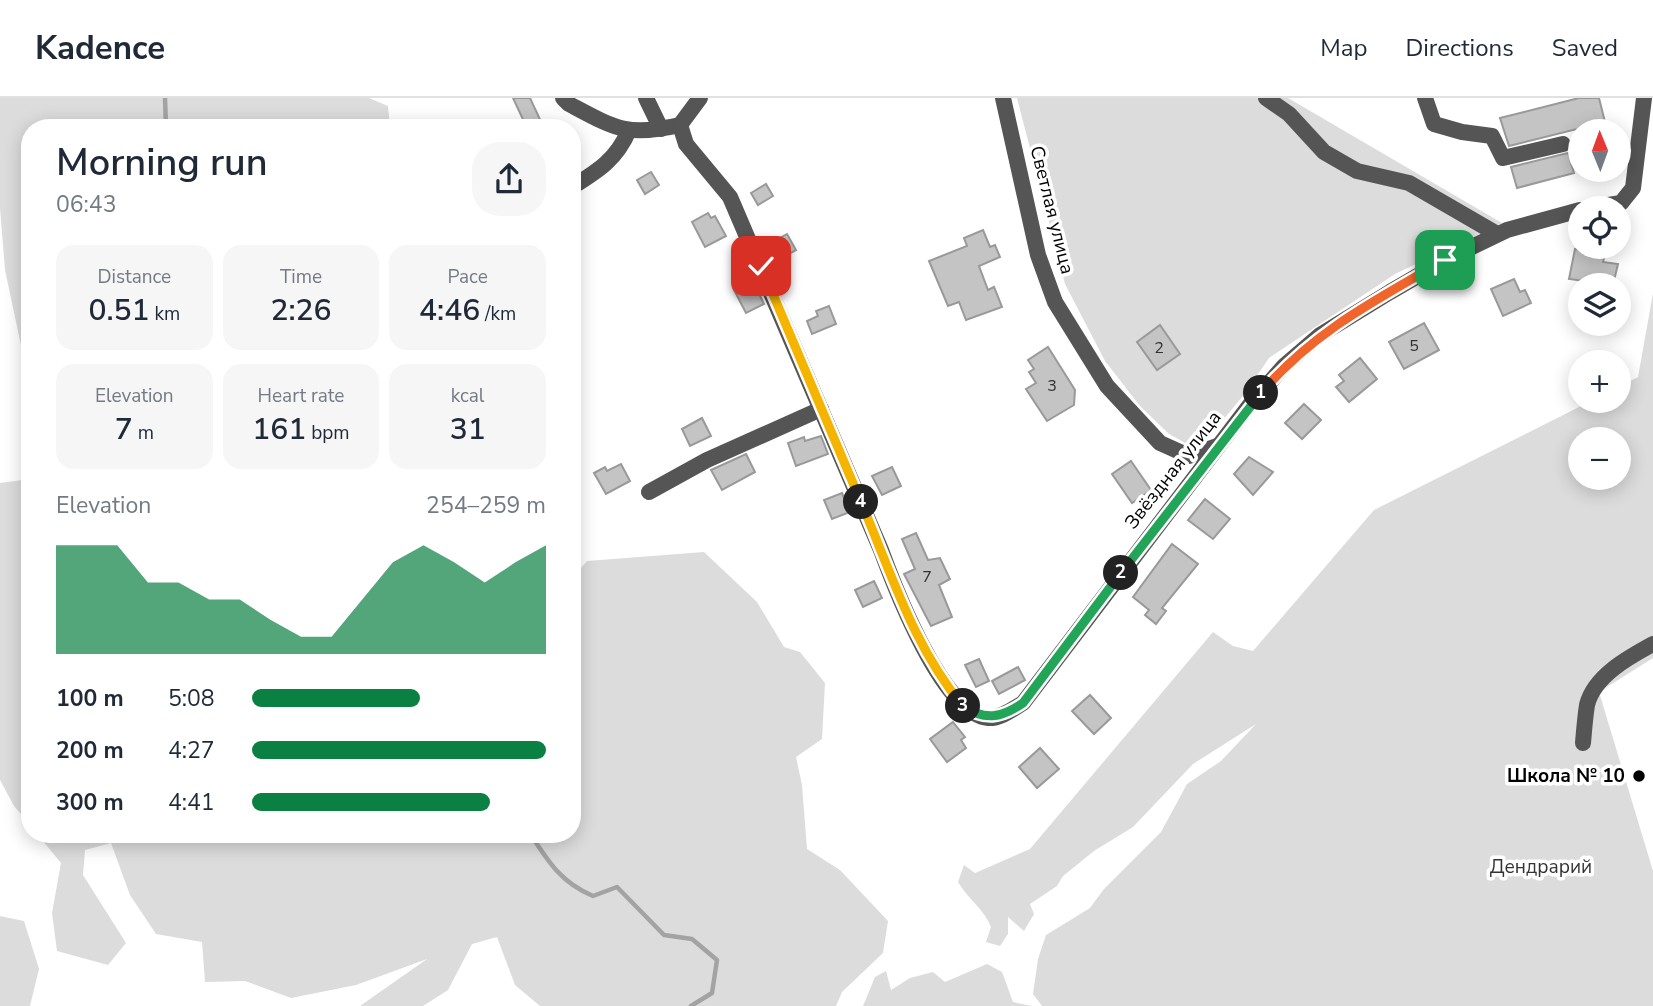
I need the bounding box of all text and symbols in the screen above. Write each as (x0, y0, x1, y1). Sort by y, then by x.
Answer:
text: Kadence (35, 26, 165, 71)
text: Map (1320, 32, 1367, 64)
text: Directions (1405, 32, 1514, 64)
text: Saved (1552, 32, 1618, 64)
north arrow (1568, 119, 1631, 182)
map controls (1568, 119, 1631, 490)
text: Morning run (56, 137, 268, 188)
button: share (472, 142, 546, 216)
street label: Светлая улица (1024, 143, 1080, 277)
text: 06:43 (56, 189, 116, 220)
button: locate (1568, 196, 1631, 259)
pin (1415, 230, 1475, 290)
pin (731, 236, 791, 296)
icon: arrive (1426, 241, 1464, 279)
icon: check (742, 247, 780, 285)
text: Distance (97, 264, 171, 290)
text: Time (280, 264, 322, 290)
text: Pace (447, 264, 488, 290)
button: layers (1568, 273, 1631, 336)
text: 0.51 (88, 290, 150, 331)
text: 2:26 (270, 290, 332, 331)
text: 4:46 (419, 290, 480, 331)
text: km (150, 301, 180, 327)
text: /km (480, 301, 516, 327)
house number: 5 (1409, 335, 1419, 357)
house number: 2 (1154, 337, 1164, 359)
button: + (1568, 350, 1631, 413)
house number: 3 (1047, 375, 1057, 397)
pin: 1 (1244, 376, 1278, 410)
text: 1 (1255, 379, 1266, 405)
text: Elevation (95, 383, 174, 409)
text: Heart rate (258, 383, 344, 409)
text: kcal (451, 383, 485, 409)
street label: Звёздная улица (1119, 406, 1227, 534)
text: 7 (115, 409, 133, 450)
text: 161 (252, 409, 306, 450)
text: 31 (450, 409, 486, 450)
text: m (133, 420, 154, 446)
text: bpm (306, 420, 350, 446)
button: − (1568, 427, 1631, 490)
pin: 4 (844, 484, 878, 520)
text: 4 (855, 488, 866, 514)
text: Elevation (56, 490, 151, 521)
text: 254–259 m (426, 490, 546, 521)
pin: 2 (1104, 556, 1138, 590)
text: 2 (1115, 559, 1126, 585)
house number: 7 (922, 566, 932, 588)
text: 100 m (56, 683, 124, 714)
text: 5:08 (168, 683, 215, 714)
pin: 3 (946, 688, 981, 724)
text: 3 (957, 692, 968, 718)
text: 200 m (56, 735, 124, 766)
text: 4:27 (168, 735, 215, 766)
place label: Школа № 10 (1507, 763, 1625, 789)
marker: Школа № 10 (1631, 768, 1647, 784)
text: 300 m (56, 787, 124, 818)
text: 4:41 (168, 787, 215, 818)
park label: Дендрарий (1490, 854, 1592, 880)

